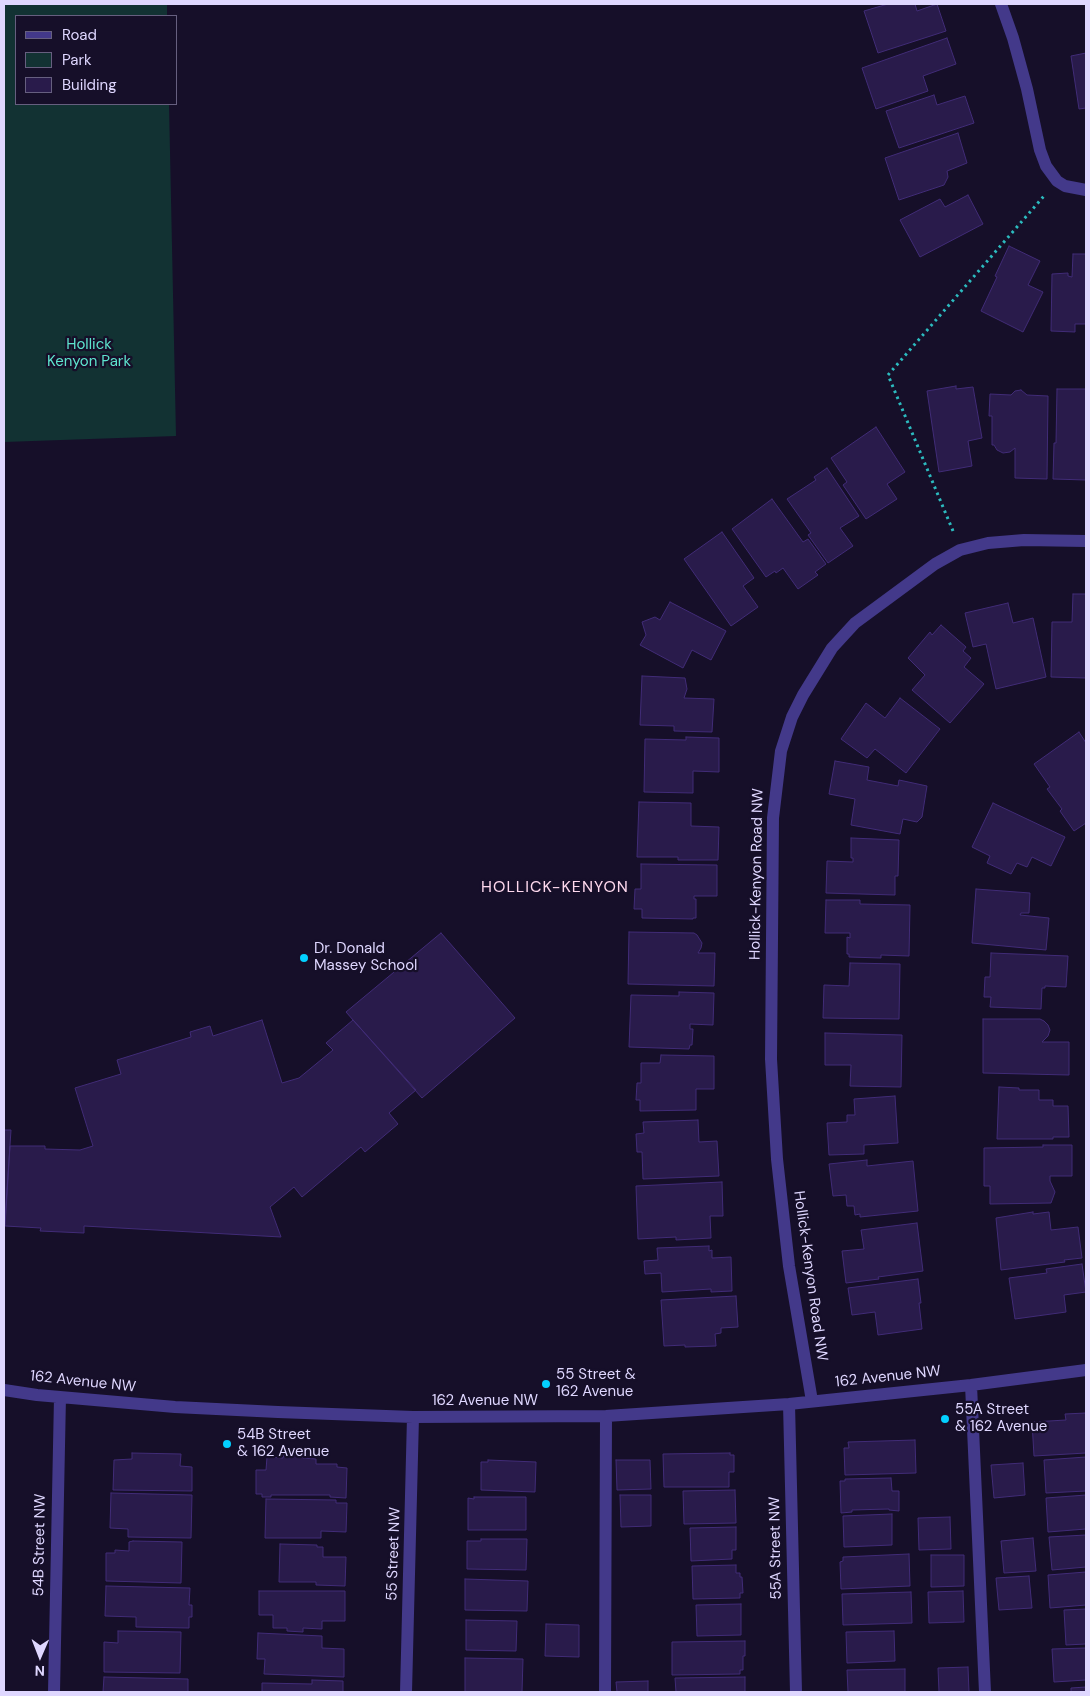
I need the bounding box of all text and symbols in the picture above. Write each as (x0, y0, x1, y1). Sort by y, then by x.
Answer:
legend (15, 15, 178, 105)
text: Road (62, 25, 97, 45)
text: Park (62, 50, 92, 70)
text: Building (62, 75, 117, 95)
park label: Hollick Kenyon Park (47, 336, 131, 371)
street label: Hollick-Kenyon Road NW (747, 788, 767, 960)
district label: HOLLICK-KENYON (479, 878, 631, 898)
place label: Dr. Donald Massey School (314, 940, 417, 975)
marker: Dr. Donald Massey School (298, 952, 310, 964)
street label: Hollick-Kenyon Road NW (789, 1190, 831, 1362)
street label: 162 Avenue NW (834, 1362, 942, 1392)
place label: 55 Street & 162 Avenue (556, 1366, 636, 1401)
street label: 162 Avenue NW (29, 1367, 137, 1397)
marker: 55 Street & 162 Avenue (540, 1378, 552, 1390)
street label: 162 Avenue NW (432, 1392, 538, 1410)
place label: 55A Street & 162 Avenue (955, 1401, 1047, 1436)
marker: 55A Street & 162 Avenue (939, 1413, 951, 1425)
place label: 54B Street & 162 Avenue (237, 1426, 329, 1461)
marker: 54B Street & 162 Avenue (221, 1438, 233, 1450)
street label: 54B Street NW (30, 1494, 50, 1596)
street label: 55A Street NW (766, 1496, 786, 1600)
street label: 55 Street NW (383, 1507, 405, 1601)
north arrow (15, 1631, 65, 1681)
text: N (34, 1662, 45, 1680)

